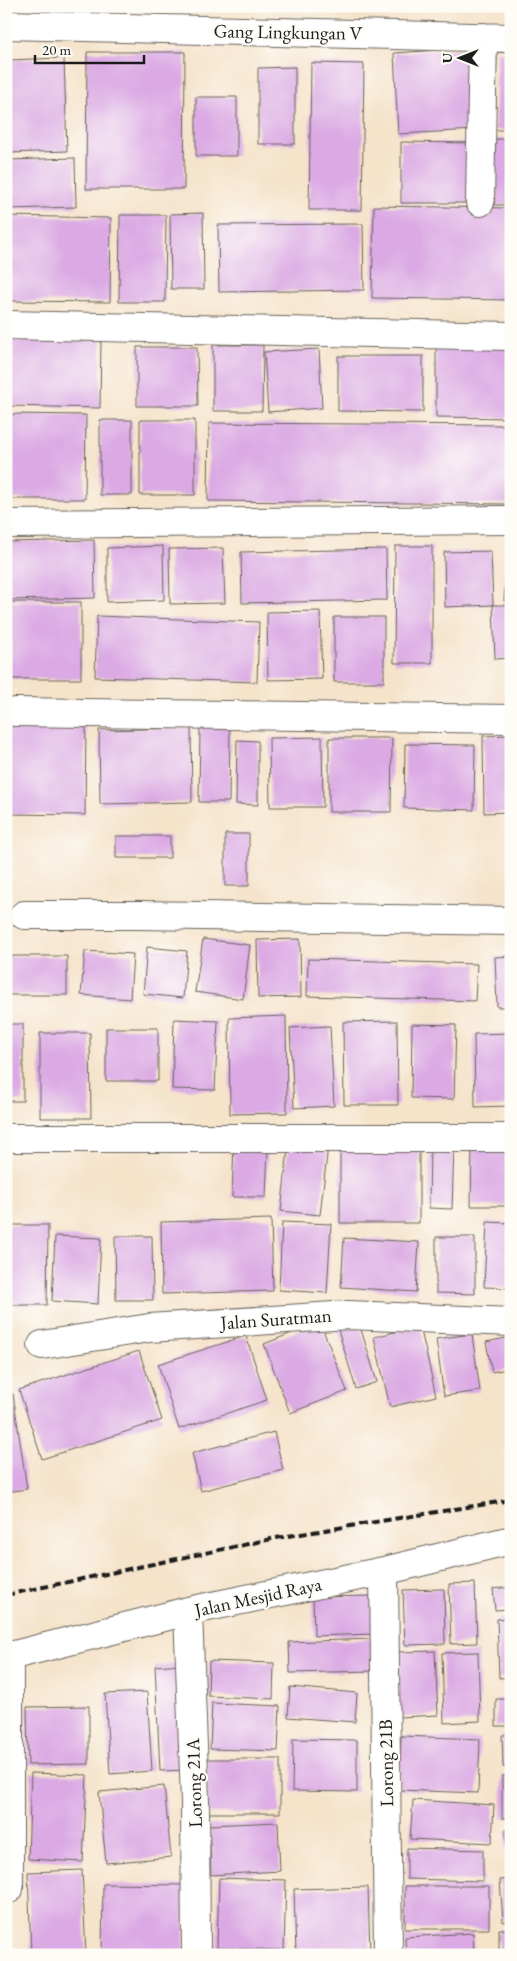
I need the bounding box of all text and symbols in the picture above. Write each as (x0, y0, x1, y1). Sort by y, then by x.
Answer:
street label: Gang Lingkungan V (213, 18, 363, 46)
scale bar (35, 32, 144, 64)
north arrow (434, 32, 484, 82)
text: 20 m (42, 40, 71, 59)
text: U (438, 52, 456, 63)
street label: Jalan Suratman (218, 1303, 332, 1335)
street label: Jalan Mesjid Raya (190, 1571, 324, 1623)
street label: Lorong 21B (373, 1719, 399, 1807)
street label: Lorong 21A (180, 1737, 208, 1828)

